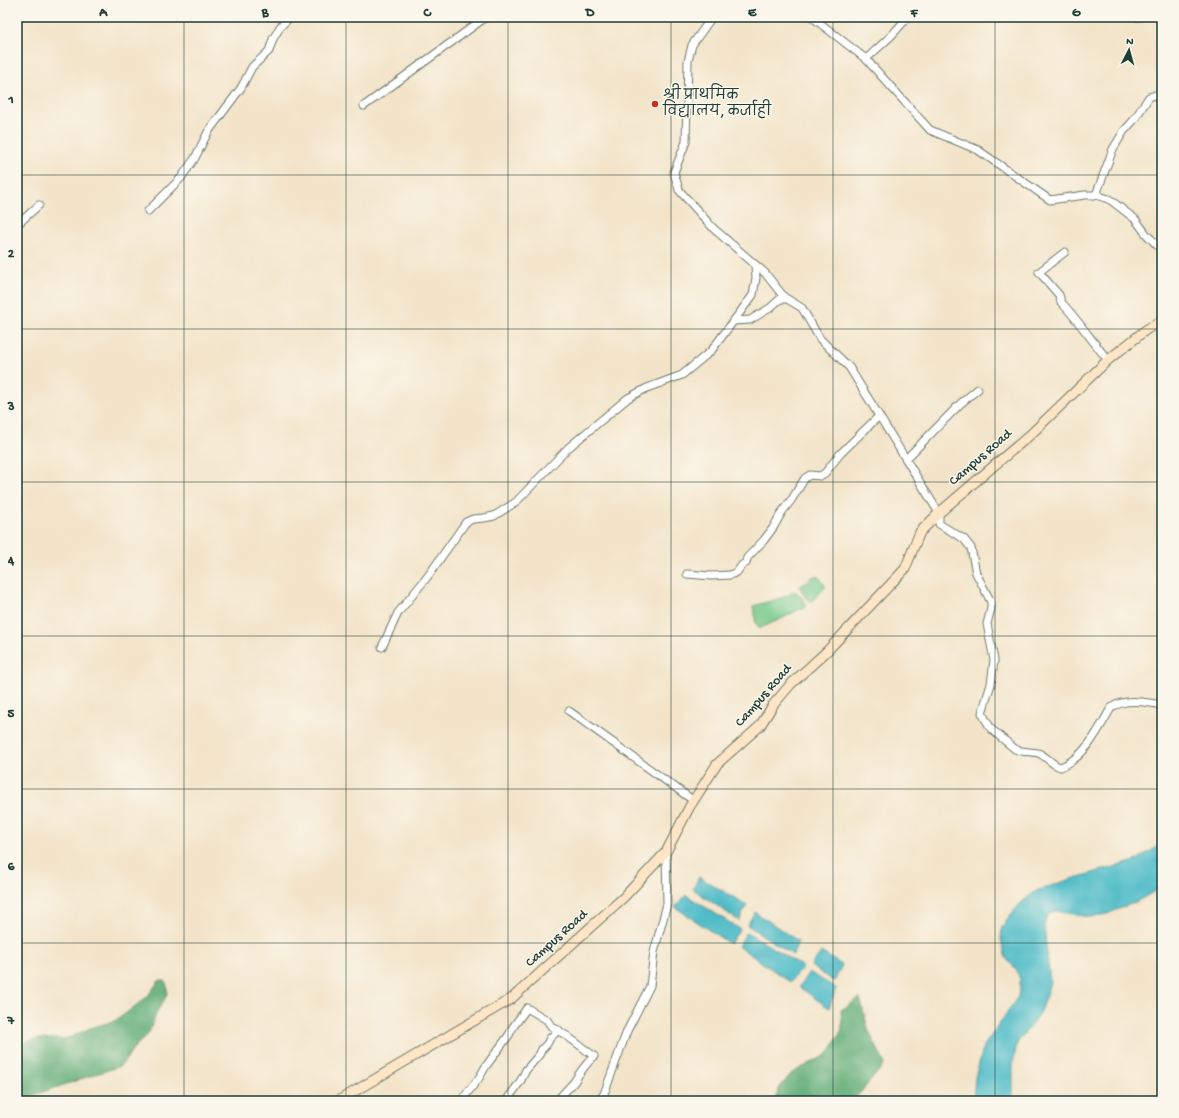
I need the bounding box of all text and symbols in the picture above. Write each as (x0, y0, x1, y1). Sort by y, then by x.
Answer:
text: A (98, 6, 108, 21)
text: B (261, 6, 270, 21)
text: C (422, 6, 432, 21)
text: D (585, 6, 595, 21)
text: E (748, 6, 757, 21)
text: F (910, 6, 919, 21)
text: G (1072, 6, 1081, 21)
north arrow (1109, 30, 1149, 70)
text: N (1126, 36, 1134, 48)
place label: श्री प्राथमिक विद्यालय, कर्जाही (662, 83, 772, 121)
text: 1 (7, 93, 14, 108)
marker: श्री प्राथमिक विद्यालय, कर्जाही (650, 99, 660, 109)
text: 2 (8, 247, 15, 262)
text: 3 (7, 400, 15, 415)
street label: Campus Road (946, 425, 1017, 490)
text: 4 (7, 554, 15, 569)
street label: Campus Road (732, 660, 797, 731)
text: 5 (8, 707, 15, 722)
text: 6 (8, 860, 15, 875)
street label: Campus Road (522, 905, 593, 971)
text: 7 (7, 1014, 16, 1029)

